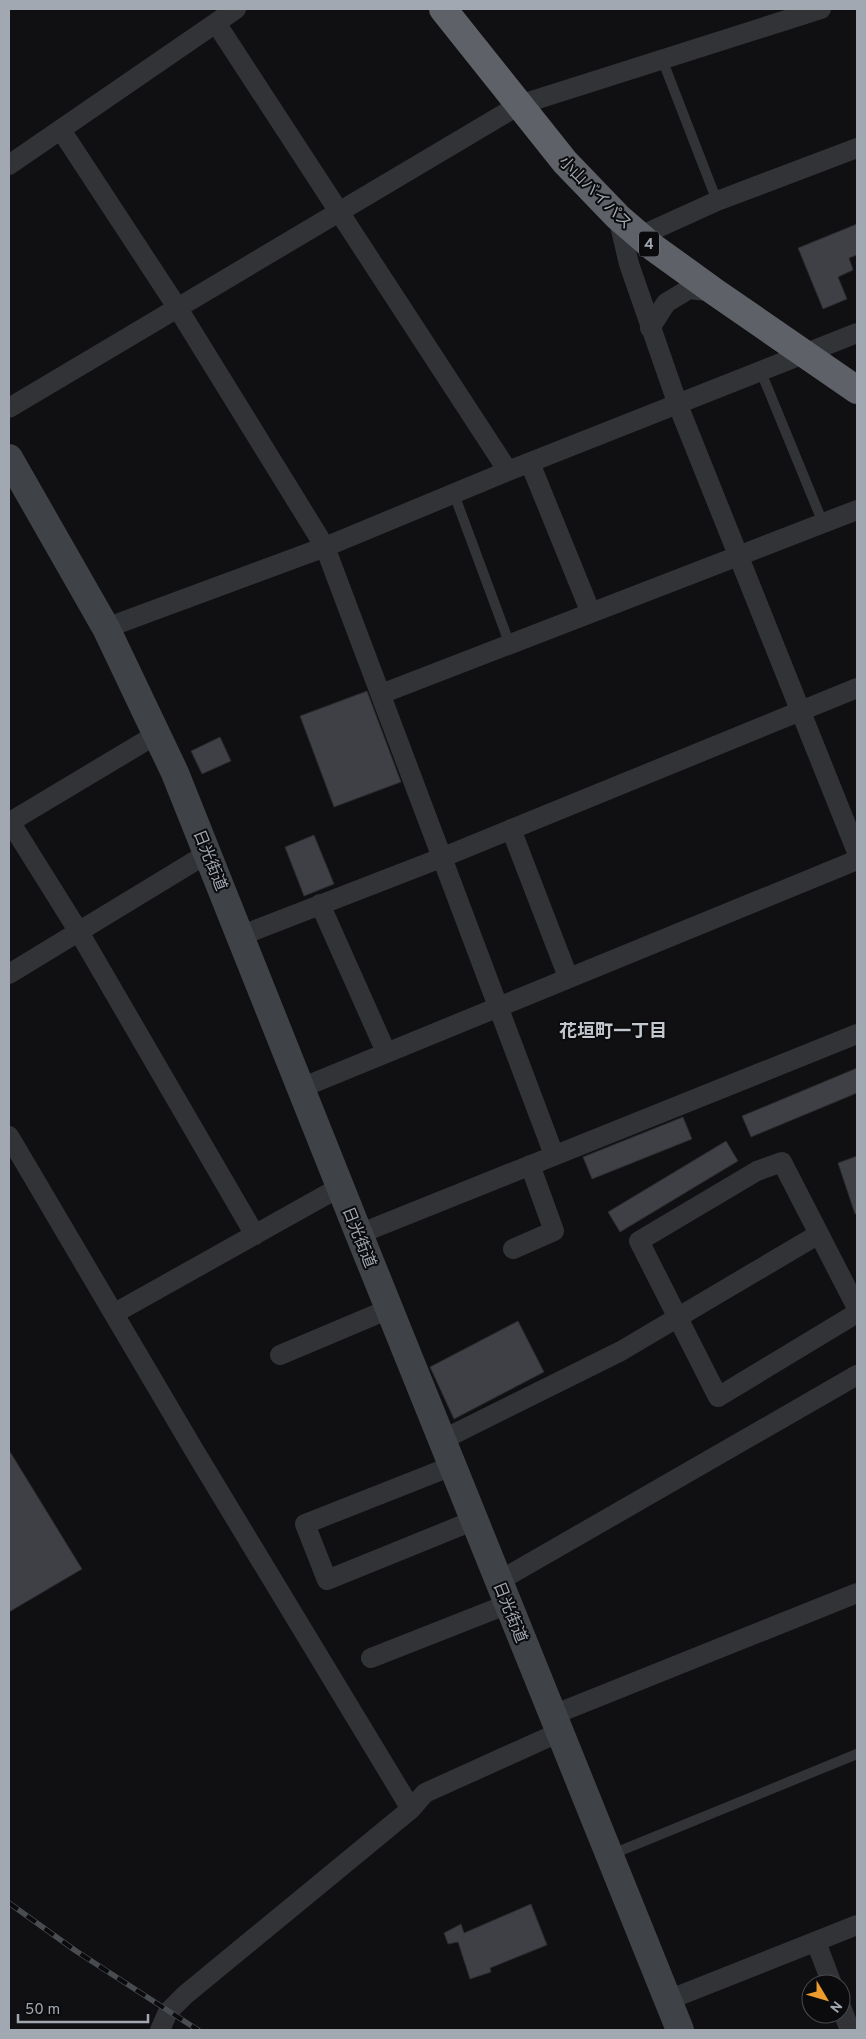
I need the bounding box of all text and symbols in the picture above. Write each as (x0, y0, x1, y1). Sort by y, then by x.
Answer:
street label: 小山バイパス (554, 153, 635, 234)
road number: 4 (639, 232, 659, 256)
street label: 日光街道 (188, 827, 230, 894)
district label: 花垣町一丁目 (559, 1021, 667, 1044)
street label: 日光街道 (337, 1204, 379, 1271)
street label: 日光街道 (488, 1579, 530, 1646)
north arrow (801, 1974, 851, 2024)
scale bar (18, 1992, 148, 2024)
text: N (825, 1997, 845, 2015)
text: 50 m (25, 2001, 60, 2020)

